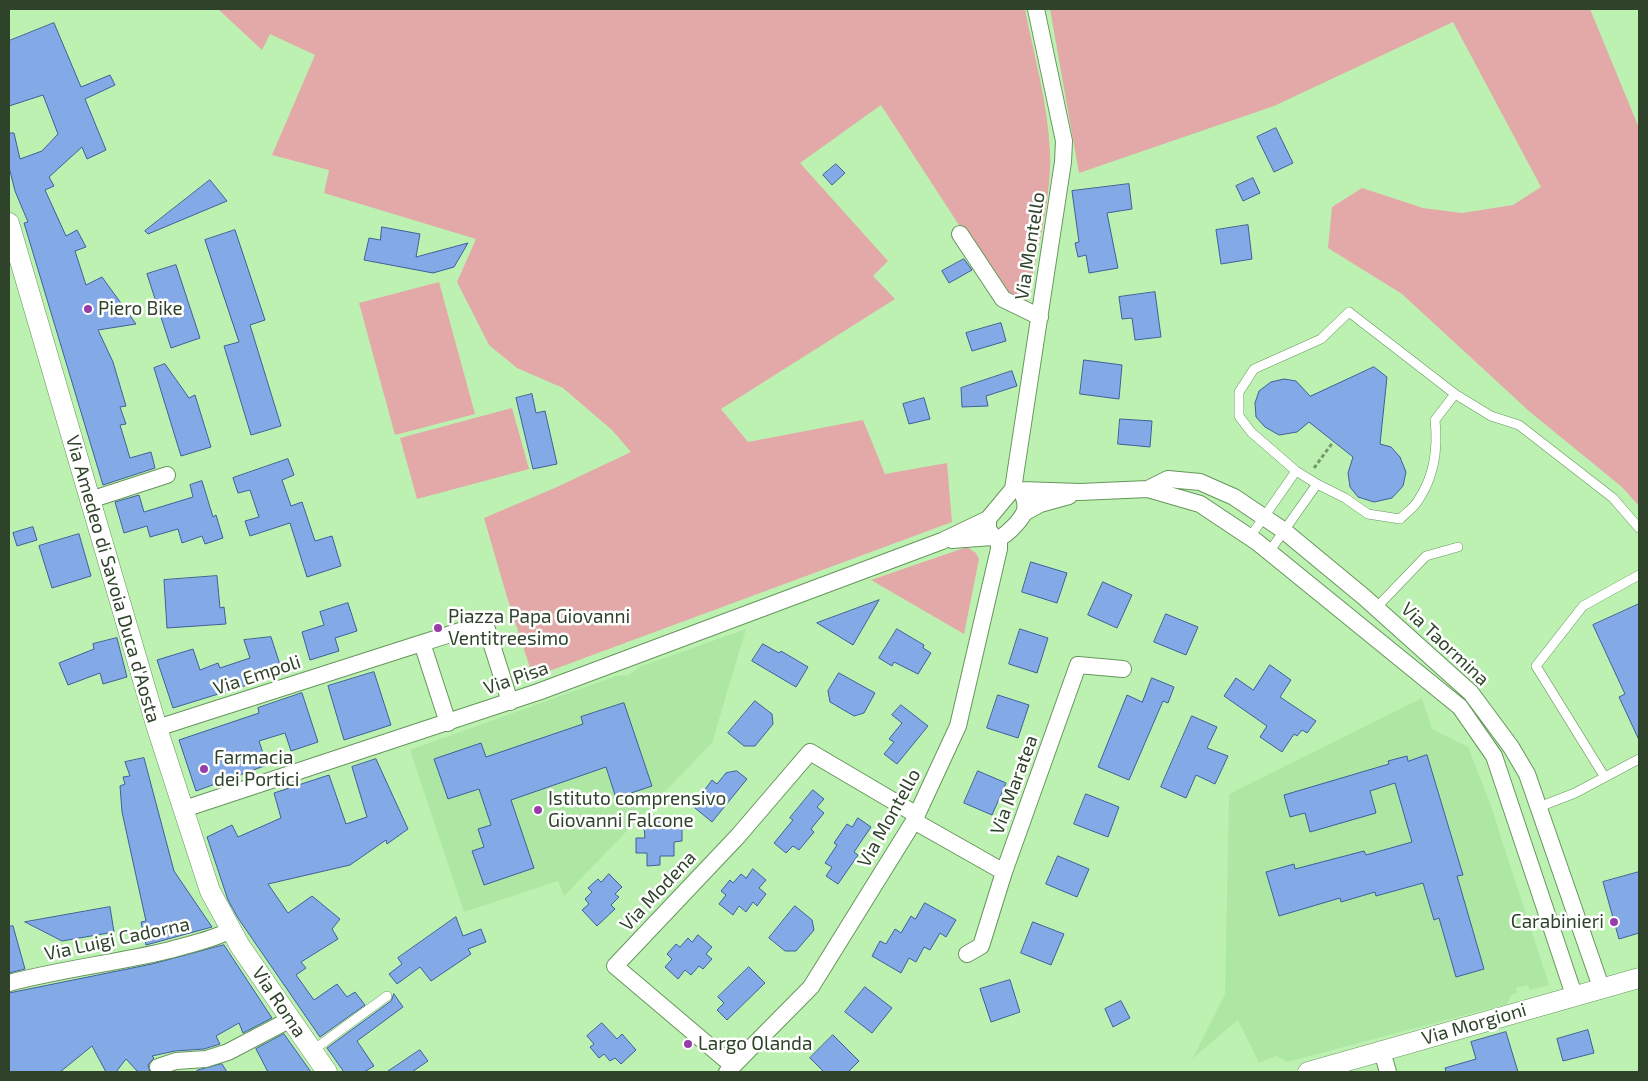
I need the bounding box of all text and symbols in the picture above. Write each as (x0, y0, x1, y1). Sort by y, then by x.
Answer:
street label: Via Montello (1010, 190, 1050, 302)
place label: Piero Bike (98, 298, 183, 320)
marker: Piero Bike (82, 303, 94, 315)
street label: Via Amedeo di Savoia Duca d'Aosta (61, 432, 165, 726)
street label: Via Taormina (1396, 598, 1494, 690)
place label: Piazza Papa Giovanni Ventitreesimo (448, 606, 630, 650)
marker: Piazza Papa Giovanni Ventitreesimo (432, 622, 444, 634)
street label: Via Empoli (210, 650, 304, 700)
street label: Via Pisa (481, 656, 551, 700)
street label: Via Maratea (986, 732, 1042, 838)
place label: Farmacia dei Portici (214, 747, 299, 791)
marker: Farmacia dei Portici (198, 763, 210, 775)
street label: Via Montello (853, 765, 925, 871)
place label: Istituto comprensivo Giovanni Falcone (548, 788, 726, 832)
marker: Istituto comprensivo Giovanni Falcone (532, 804, 544, 816)
street label: Via Modena (615, 846, 701, 936)
place label: Carabinieri (1511, 911, 1604, 933)
street label: Via Luigi Cadorna (42, 912, 192, 966)
marker: Carabinieri (1608, 916, 1620, 928)
street label: Via Roma (247, 962, 311, 1042)
street label: Via Morgioni (1419, 998, 1529, 1050)
place label: Largo Olanda (698, 1033, 812, 1055)
marker: Largo Olanda (682, 1038, 694, 1050)

